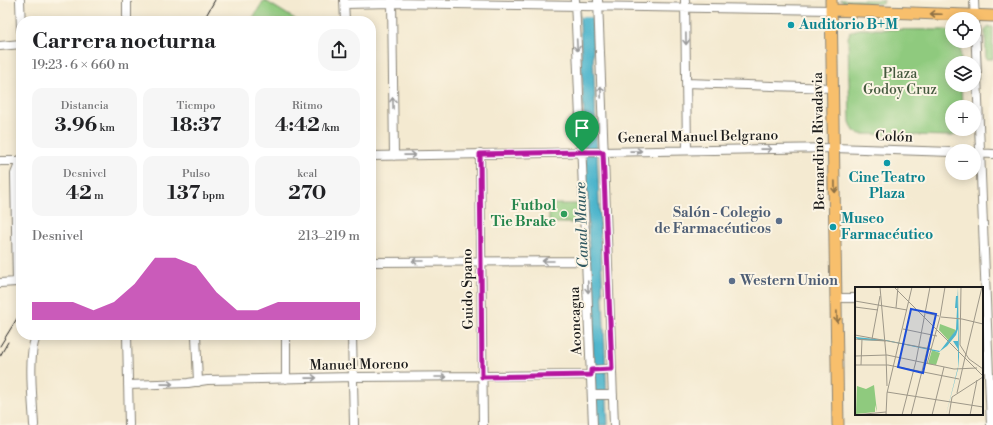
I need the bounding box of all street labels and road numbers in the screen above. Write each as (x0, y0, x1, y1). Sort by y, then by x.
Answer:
street label: Bernardino Rivadavia (809, 71, 829, 211)
street label: General Manuel Belgrano (617, 127, 779, 147)
street label: Colón (875, 127, 914, 147)
street label: Guido Spano (458, 248, 478, 330)
street label: Aconcagua (566, 285, 586, 357)
street label: Manuel Moreno (309, 355, 409, 375)

